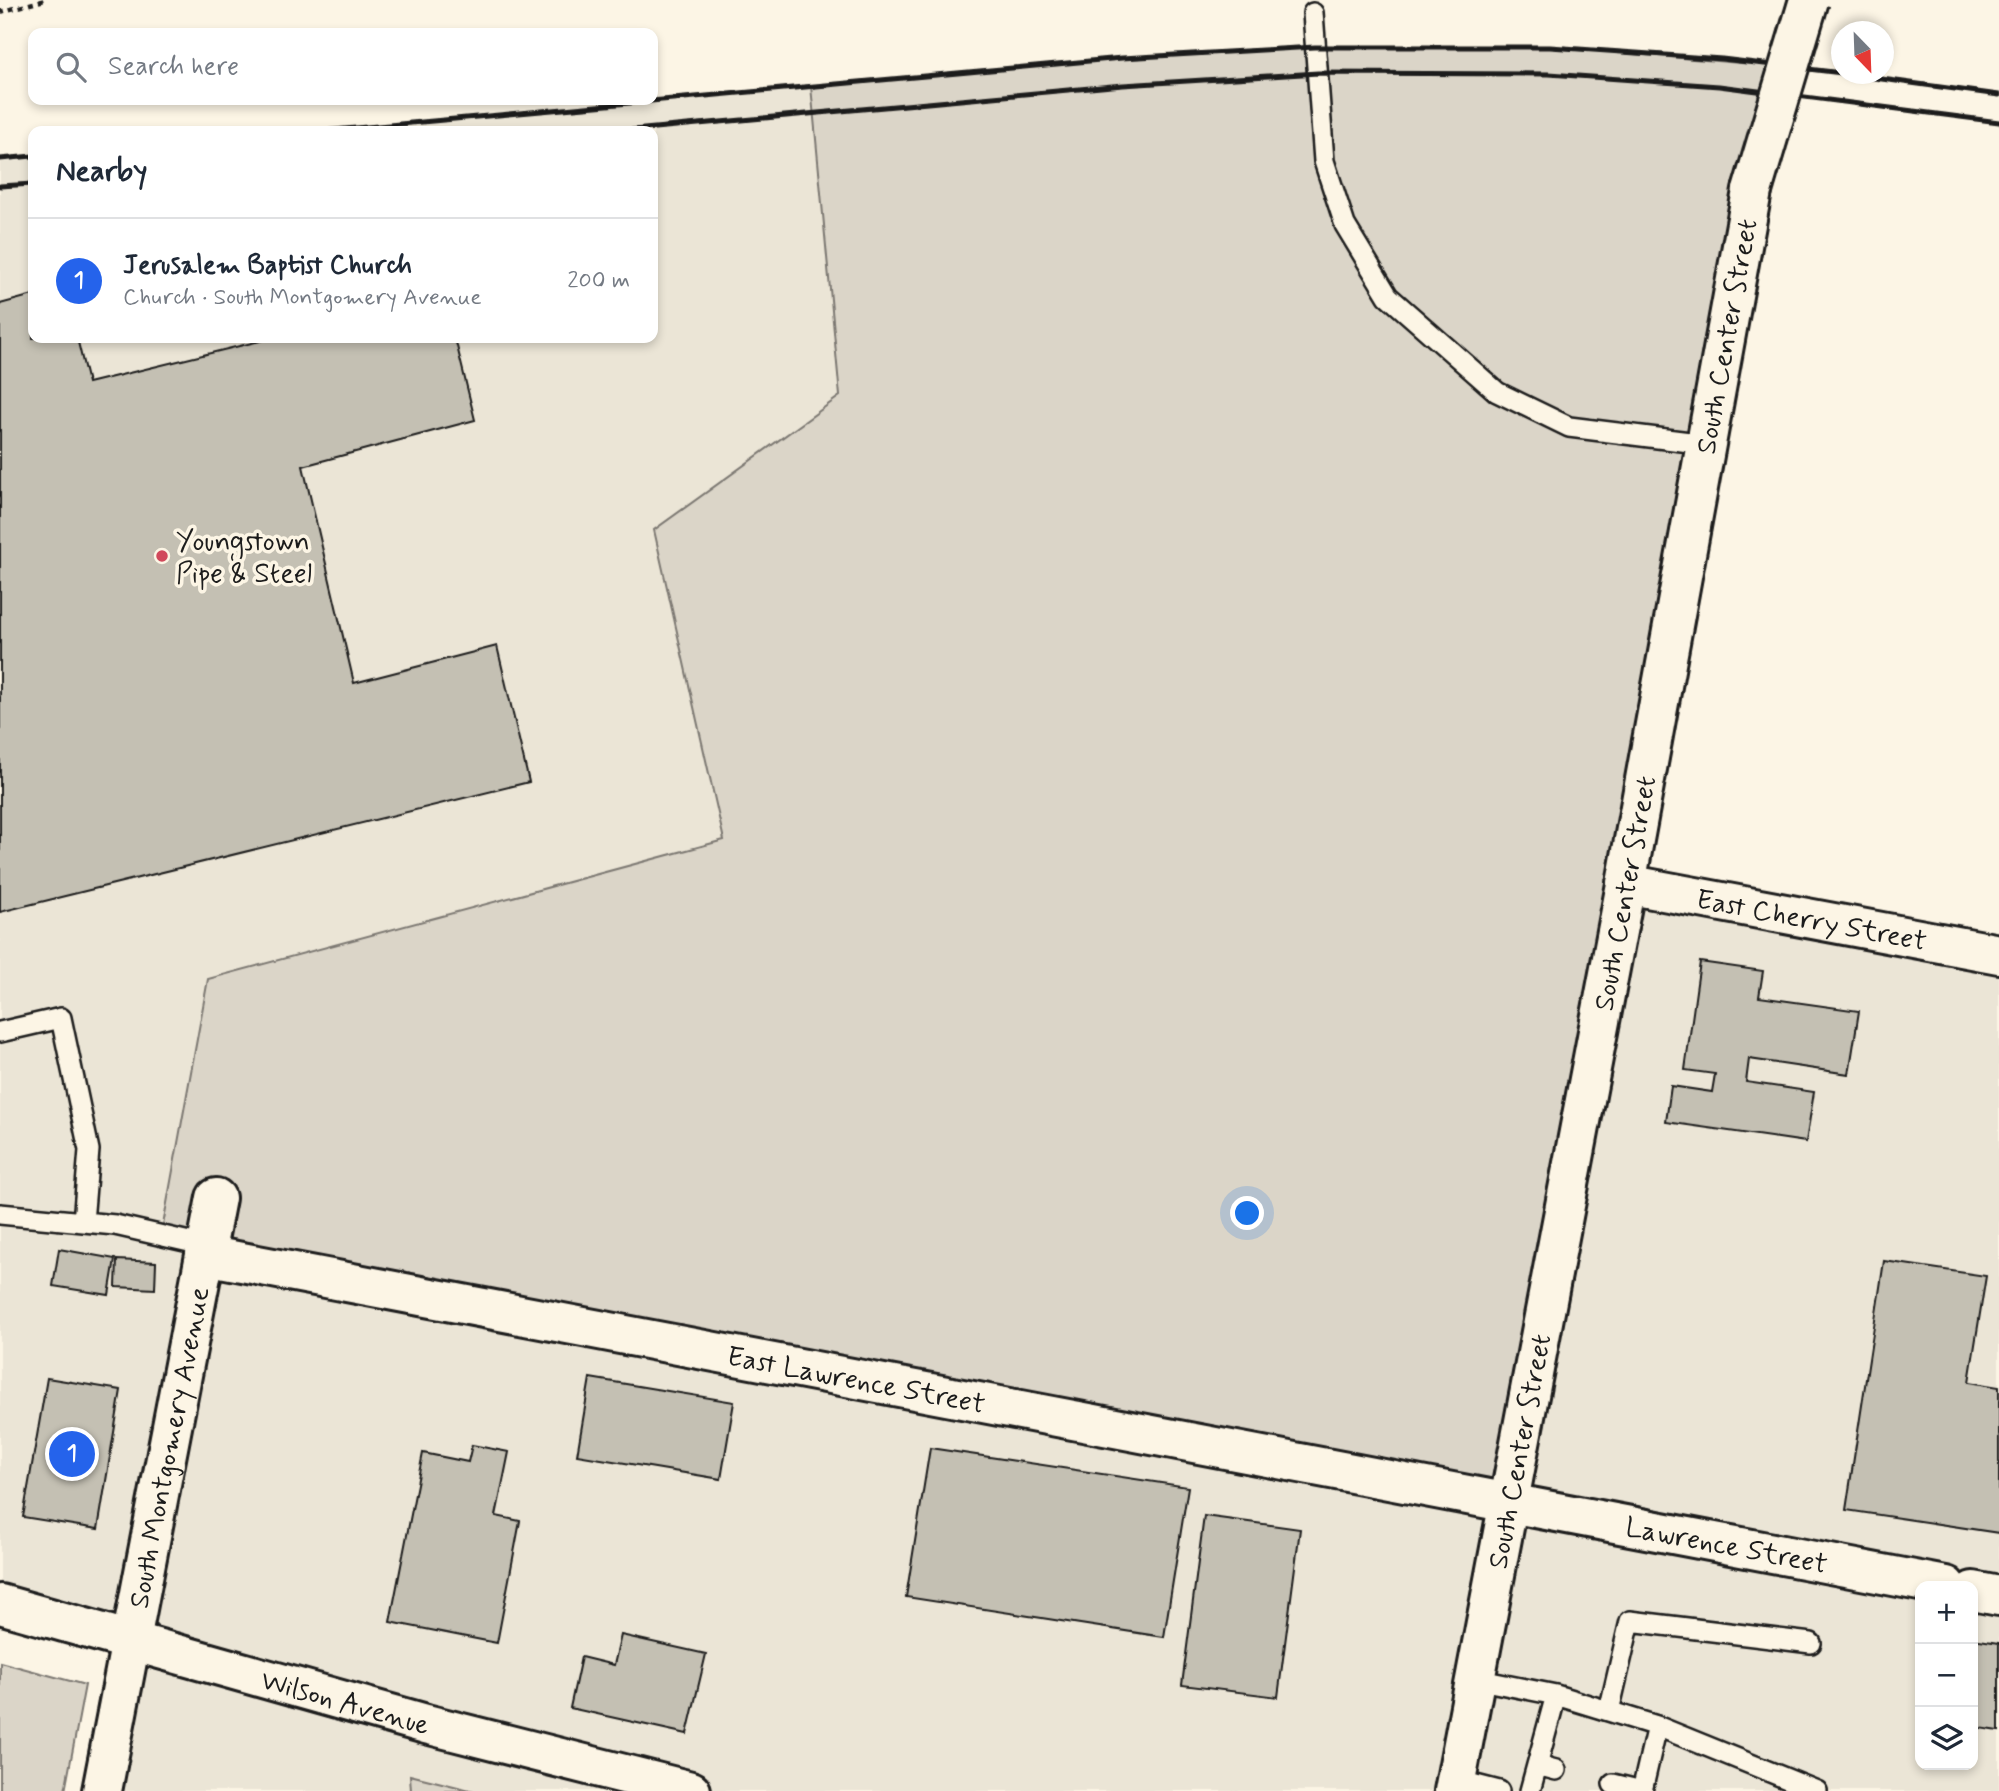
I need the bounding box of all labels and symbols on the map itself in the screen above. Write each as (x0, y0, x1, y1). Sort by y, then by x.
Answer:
north arrow (1831, 21, 1894, 84)
street label: South Center Street (1689, 216, 1768, 457)
place label: Youngstown Pipe & Steel (176, 524, 312, 593)
marker: Youngstown Pipe & Steel (154, 548, 170, 564)
street label: South Center Street (1586, 773, 1666, 1014)
street label: East Cherry Street (1693, 882, 1930, 961)
your location (1230, 1196, 1264, 1230)
street label: South Montgomery Avenue (122, 1284, 220, 1612)
street label: South Center Street (1481, 1331, 1561, 1572)
street label: East Lawrence Street (724, 1339, 988, 1424)
pin: 1 (49, 1428, 95, 1480)
street label: Lawrence Street (1622, 1509, 1830, 1584)
street label: Wilson Avenue (256, 1662, 434, 1745)

